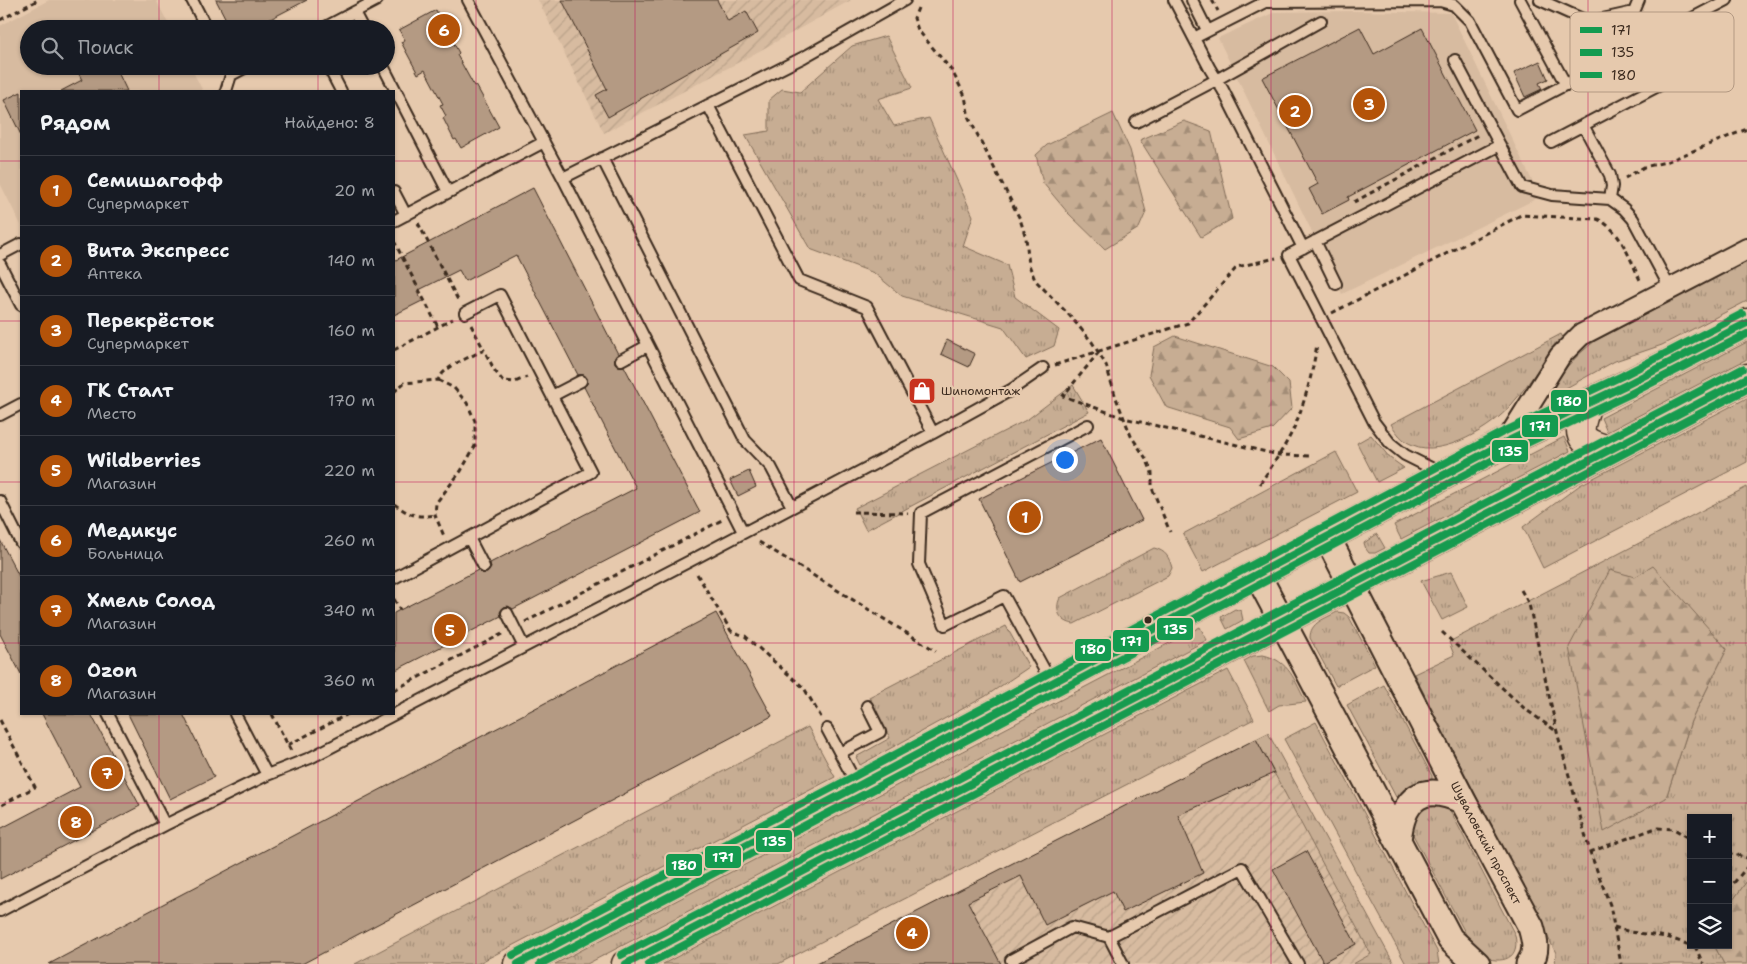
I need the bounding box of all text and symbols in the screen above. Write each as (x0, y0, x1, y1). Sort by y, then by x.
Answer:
pin: 6 (428, 11, 460, 49)
legend (1570, 12, 1734, 92)
search box (20, 20, 395, 75)
text: 171 (1611, 21, 1631, 39)
icon: search (38, 34, 66, 62)
text: Поиск (78, 35, 133, 60)
text: 135 (1611, 43, 1634, 61)
text: 180 (1611, 66, 1636, 84)
pin: 3 (1353, 85, 1385, 123)
pin: 2 (1279, 92, 1311, 130)
text: Рядом (40, 109, 110, 137)
text: Найдено: 8 (284, 112, 375, 133)
text: Семишагофф (87, 168, 223, 193)
text: 1 (52, 180, 60, 201)
text: 20 m (334, 180, 375, 201)
text: Супермаркет (87, 193, 189, 214)
text: Вита Экспресс (87, 238, 230, 263)
text: 2 (50, 250, 62, 271)
text: 140 m (328, 250, 375, 271)
text: Аптека (87, 263, 142, 284)
text: Перекрёсток (87, 308, 214, 333)
text: 3 (50, 320, 62, 341)
text: 160 m (328, 320, 375, 341)
text: Супермаркет (87, 333, 189, 354)
shop icon: Шиномонтаж (907, 376, 937, 406)
text: ГК Сталт (87, 378, 173, 403)
place label: Шиномонтаж (941, 383, 1020, 399)
line badge: 180 (1550, 389, 1588, 413)
text: 4 (50, 390, 62, 411)
text: 170 m (328, 390, 375, 411)
text: 180 (1556, 392, 1582, 410)
text: Место (87, 403, 137, 424)
line badge: 171 (1521, 414, 1559, 438)
text: 171 (1529, 417, 1551, 435)
line badge: 135 (1491, 439, 1529, 463)
text: 135 (1498, 442, 1523, 460)
your location (1052, 447, 1078, 473)
text: Wildberries (87, 448, 201, 473)
text: 5 (51, 460, 61, 481)
text: 220 m (323, 460, 375, 481)
text: Магазин (87, 473, 156, 494)
pin: 1 (1009, 498, 1041, 536)
text: Медикус (87, 518, 177, 543)
text: 6 (50, 530, 62, 551)
text: 260 m (323, 530, 375, 551)
text: Больница (87, 543, 163, 564)
text: Хмель Солод (87, 588, 215, 613)
text: 7 (50, 600, 62, 621)
text: 340 m (323, 600, 375, 621)
pin: 5 (434, 611, 466, 649)
text: Магазин (87, 613, 156, 634)
unlabelled marker (1143, 615, 1153, 625)
line badge: 135 (1156, 617, 1194, 641)
text: 135 (1163, 620, 1188, 638)
line badge: 171 (1112, 629, 1150, 653)
text: 171 (1120, 632, 1142, 650)
line badge: 180 (1074, 638, 1112, 662)
text: 180 (1080, 640, 1106, 658)
text: Ozon (87, 658, 137, 683)
text: 8 (50, 670, 62, 691)
text: 360 m (323, 670, 375, 691)
text: Магазин (87, 683, 156, 704)
pin: 7 (91, 754, 123, 792)
street label: Шуваловский проспект (1447, 779, 1526, 908)
pin: 8 (60, 803, 92, 841)
map controls (1687, 814, 1732, 949)
button: + (1687, 814, 1732, 859)
line badge: 135 (755, 829, 793, 853)
text: 135 (762, 832, 787, 850)
line badge: 171 (704, 845, 742, 869)
text: 171 (712, 848, 734, 866)
line badge: 180 (665, 853, 703, 877)
text: 180 (671, 856, 697, 874)
button: − (1687, 859, 1732, 904)
button: layers (1687, 904, 1732, 949)
pin: 4 (896, 914, 928, 952)

